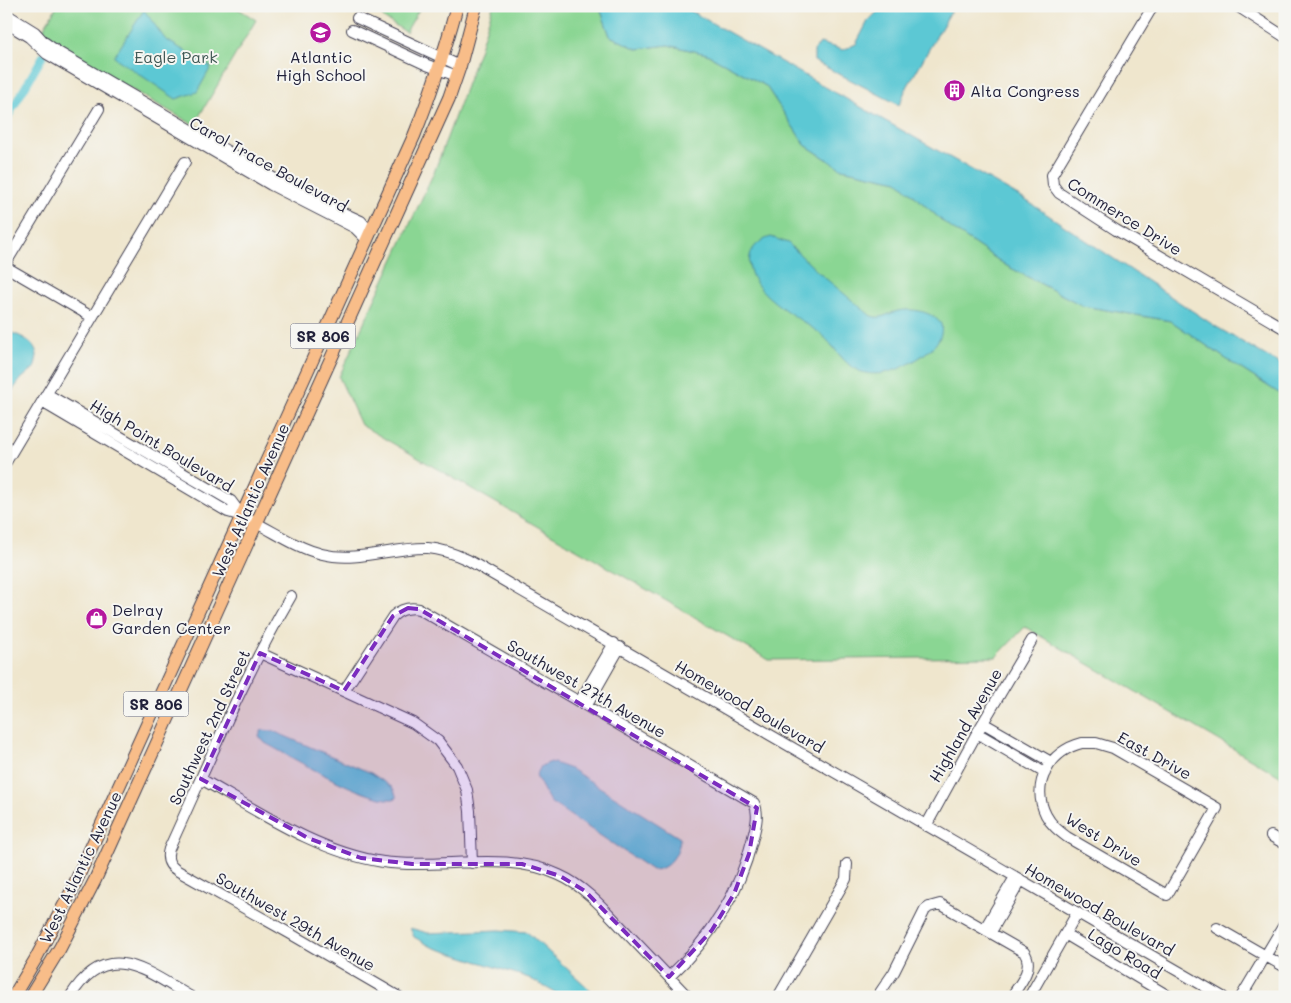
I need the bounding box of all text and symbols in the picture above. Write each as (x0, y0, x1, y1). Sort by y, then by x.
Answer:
school or university icon: Atlantic High School (309, 20, 333, 44)
park label: Eagle Park (134, 46, 218, 67)
place label: Atlantic High School (276, 46, 366, 85)
building icon: Alta Congress (942, 78, 966, 102)
place label: Alta Congress (970, 80, 1080, 101)
street label: Carol Trace Boulevard (186, 112, 352, 216)
street label: Commerce Drive (1064, 172, 1186, 260)
road number: SR 806 (290, 324, 356, 348)
street label: High Point Boulevard (86, 394, 238, 496)
street label: West Atlantic Avenue (207, 420, 293, 580)
place label: Delray Garden Center (112, 599, 231, 638)
shop icon: Delray Garden Center (84, 606, 108, 630)
street label: Southwest 27th Avenue (504, 634, 670, 742)
street label: Southwest 2nd Street (164, 646, 254, 808)
street label: Homewood Boulevard (672, 655, 828, 757)
street label: Highland Avenue (924, 664, 1006, 786)
road number: SR 806 (124, 692, 188, 716)
street label: East Drive (1114, 726, 1196, 784)
street label: West Atlantic Avenue (34, 787, 126, 947)
street label: West Drive (1062, 807, 1146, 871)
street label: Homewood Boulevard (1022, 858, 1178, 960)
street label: Southwest 29th Avenue (213, 867, 379, 975)
street label: Lago Road (1084, 923, 1166, 983)

